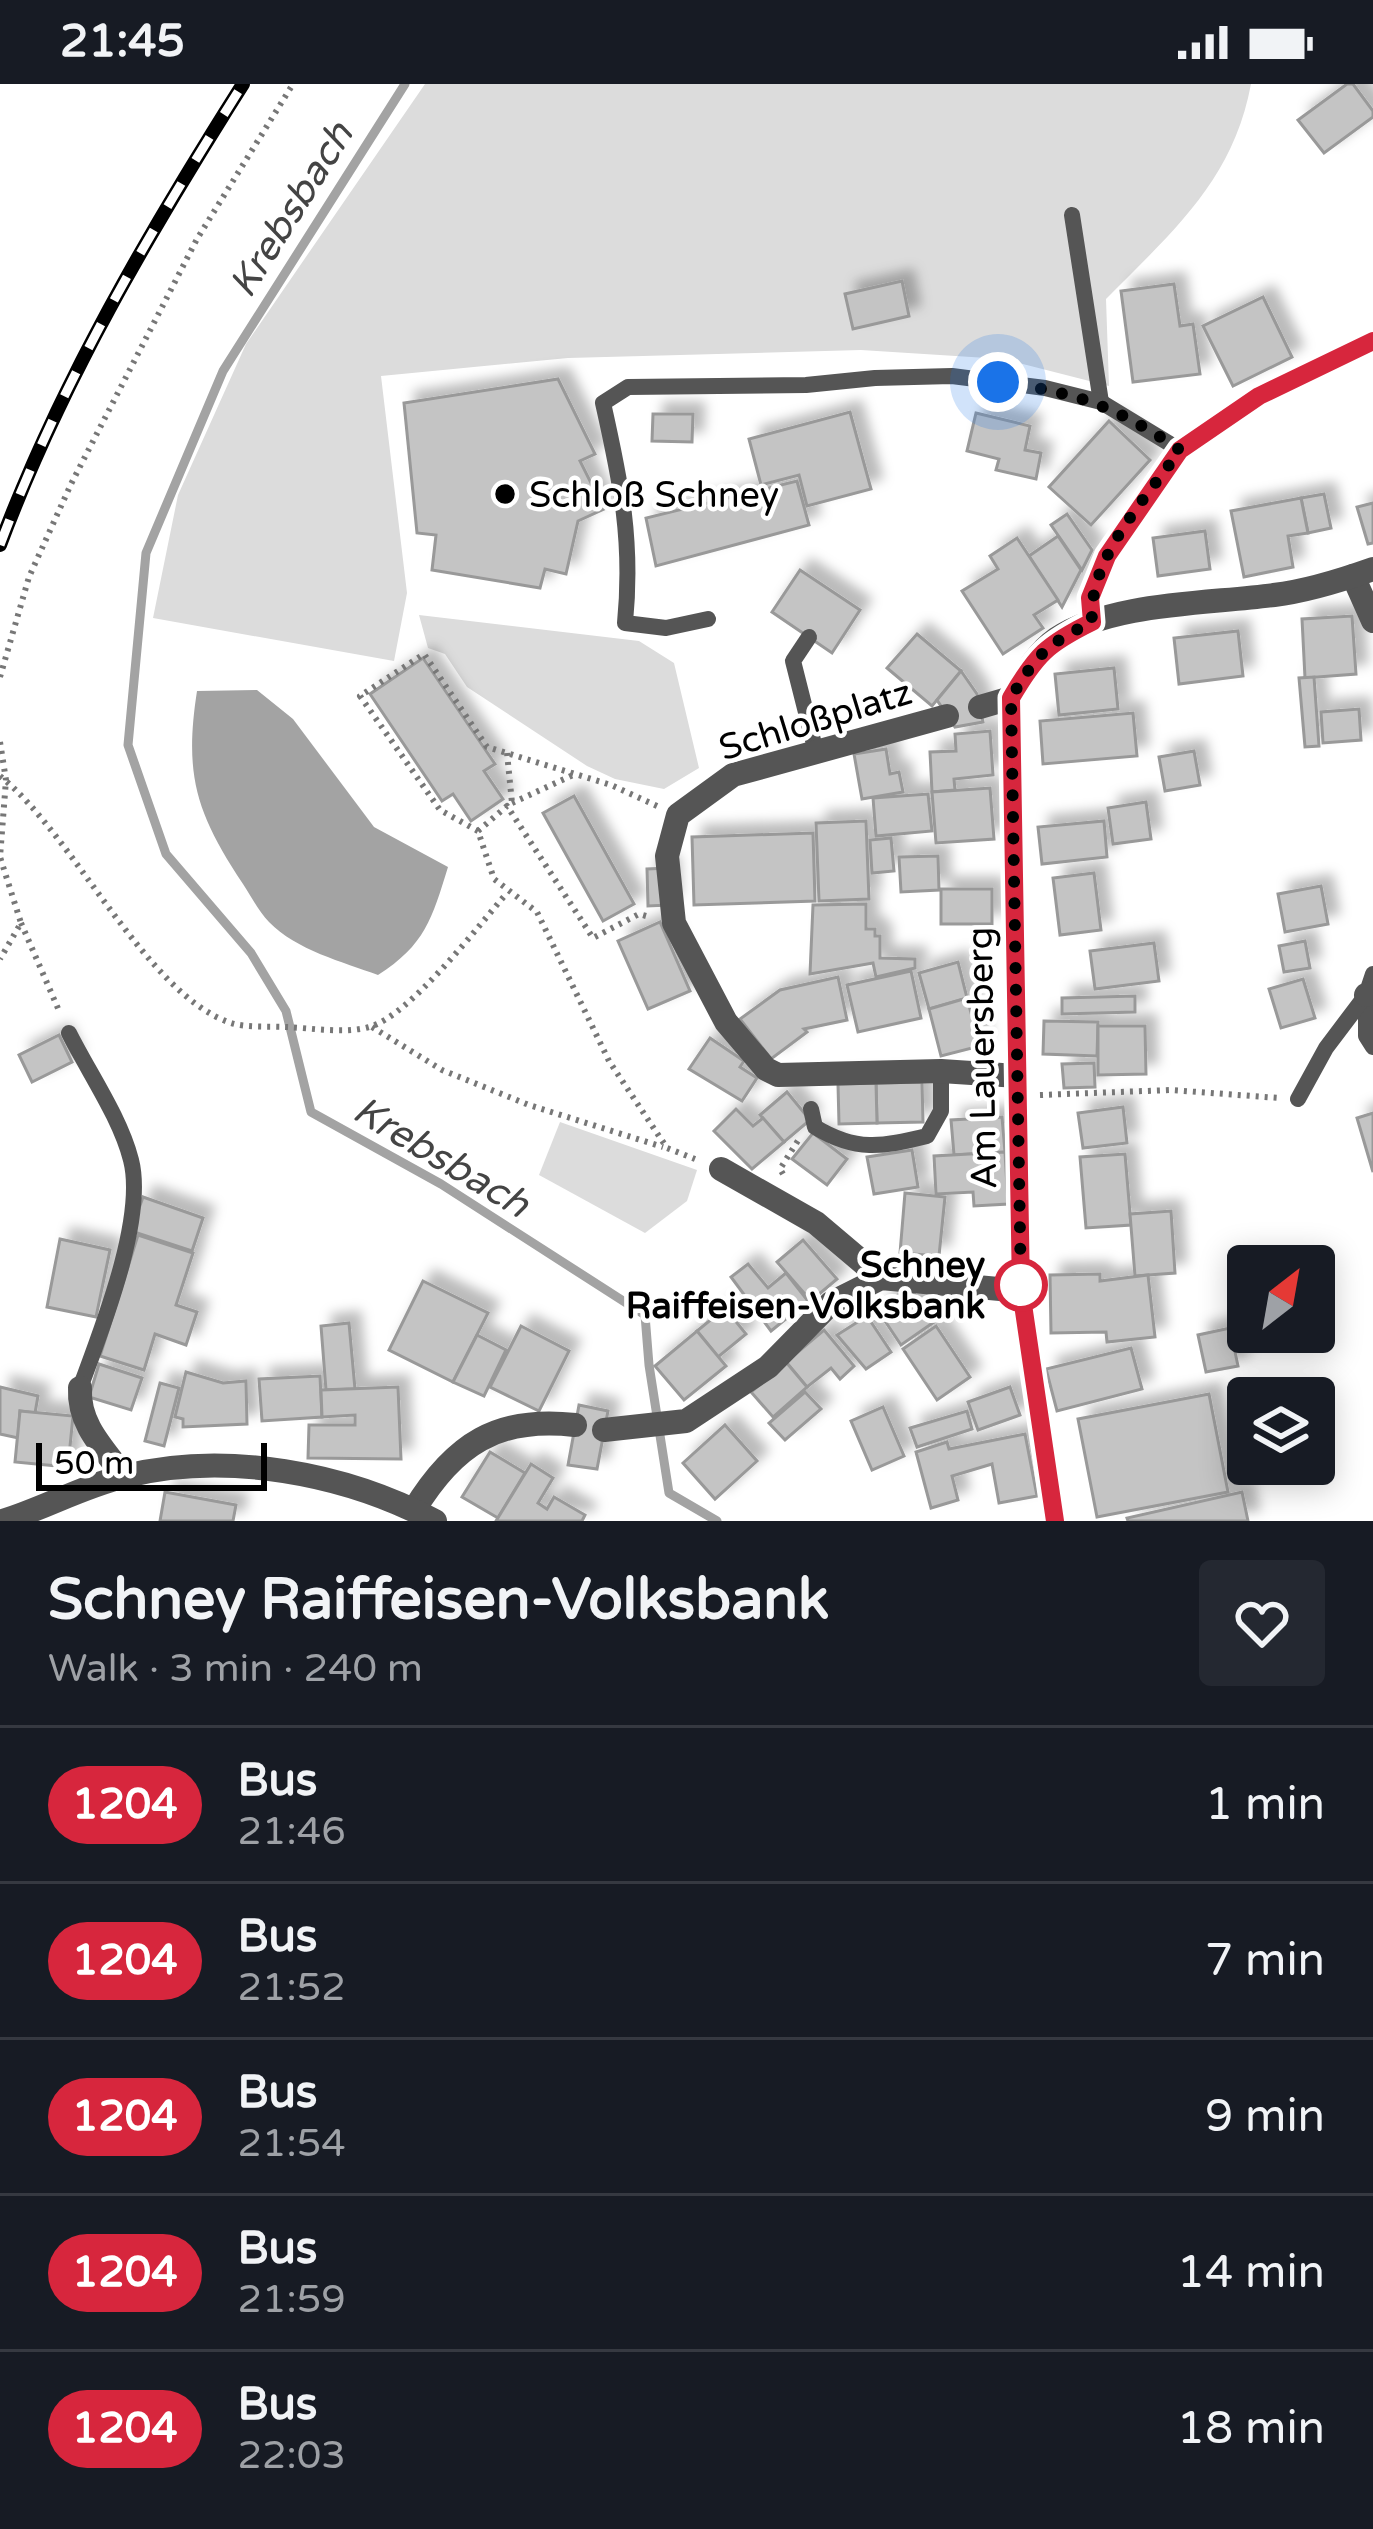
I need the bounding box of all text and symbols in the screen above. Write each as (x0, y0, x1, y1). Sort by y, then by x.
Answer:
text: 21:45 (60, 15, 185, 69)
water label: Krebsbach (219, 113, 364, 306)
your location (968, 352, 1028, 412)
place label: Schloß Schney (529, 474, 779, 517)
marker: Schloß Schney (492, 481, 518, 507)
street label: Schloßplatz (714, 671, 917, 770)
street label: Am Lauersberg (959, 926, 1006, 1189)
water label: Krebsbach (345, 1086, 539, 1229)
place label: Schney Raiffeisen-Volksbank (626, 1244, 985, 1328)
north arrow (1227, 1245, 1335, 1353)
map controls (1227, 1245, 1335, 1485)
marker: Schney Raiffeisen-Volksbank (996, 1260, 1046, 1310)
button: layers (1227, 1377, 1335, 1485)
scale bar (36, 1437, 267, 1490)
text: 50 m (54, 1444, 134, 1483)
button: heart (1199, 1560, 1325, 1686)
text: Schney Raiffeisen-Volksbank (48, 1566, 829, 1634)
text: Walk · 3 min · 240 m (48, 1645, 423, 1692)
text: Bus (238, 1754, 317, 1808)
text: 1 min (1205, 1778, 1325, 1832)
text: 1204 (72, 1779, 178, 1830)
text: 21:46 (238, 1808, 346, 1855)
text: Bus (238, 1910, 317, 1964)
text: 7 min (1205, 1934, 1325, 1988)
text: 1204 (72, 1935, 178, 1986)
text: 21:52 (238, 1964, 346, 2011)
text: Bus (238, 2066, 317, 2120)
text: 9 min (1205, 2090, 1325, 2144)
text: 1204 (72, 2091, 178, 2142)
text: 21:54 (238, 2120, 346, 2167)
text: Bus (238, 2222, 317, 2276)
text: 14 min (1177, 2246, 1325, 2300)
text: 1204 (72, 2247, 178, 2298)
text: 21:59 (238, 2276, 346, 2323)
text: Bus (238, 2378, 317, 2432)
text: 18 min (1177, 2402, 1325, 2456)
text: 1204 (72, 2403, 178, 2454)
text: 22:03 (238, 2432, 346, 2479)

